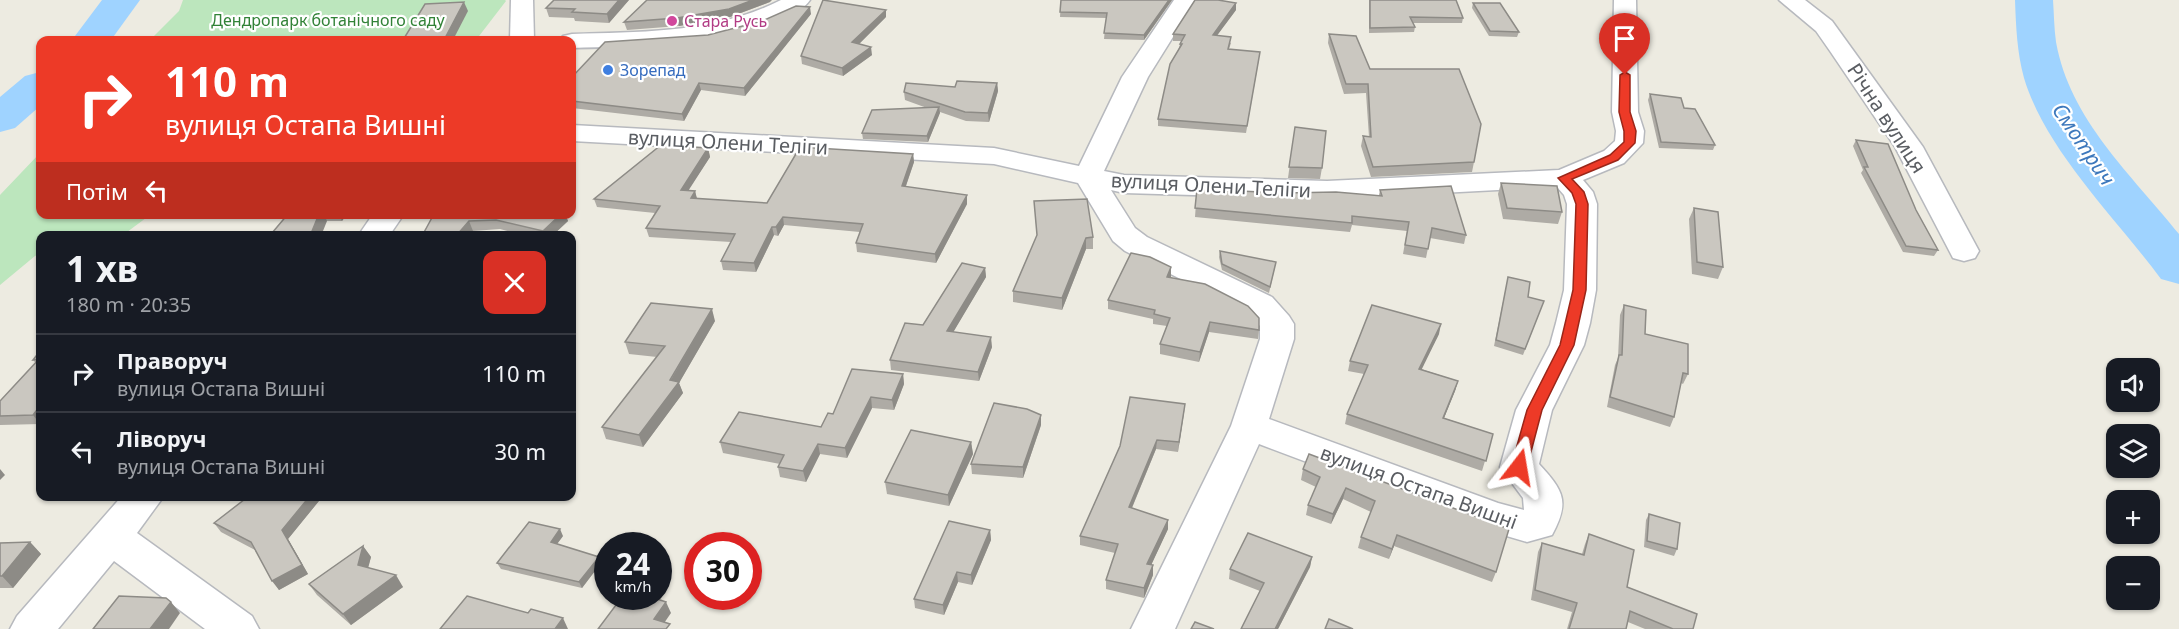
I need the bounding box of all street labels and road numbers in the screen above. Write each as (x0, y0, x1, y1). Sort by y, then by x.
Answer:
street label: Річна вулиця (1841, 58, 1933, 178)
street label: вулиця Олени Теліги (627, 123, 829, 161)
street label: вулиця Олени Теліги (1110, 166, 1312, 204)
street label: вулиця Остапа Вишні (1317, 439, 1521, 535)

